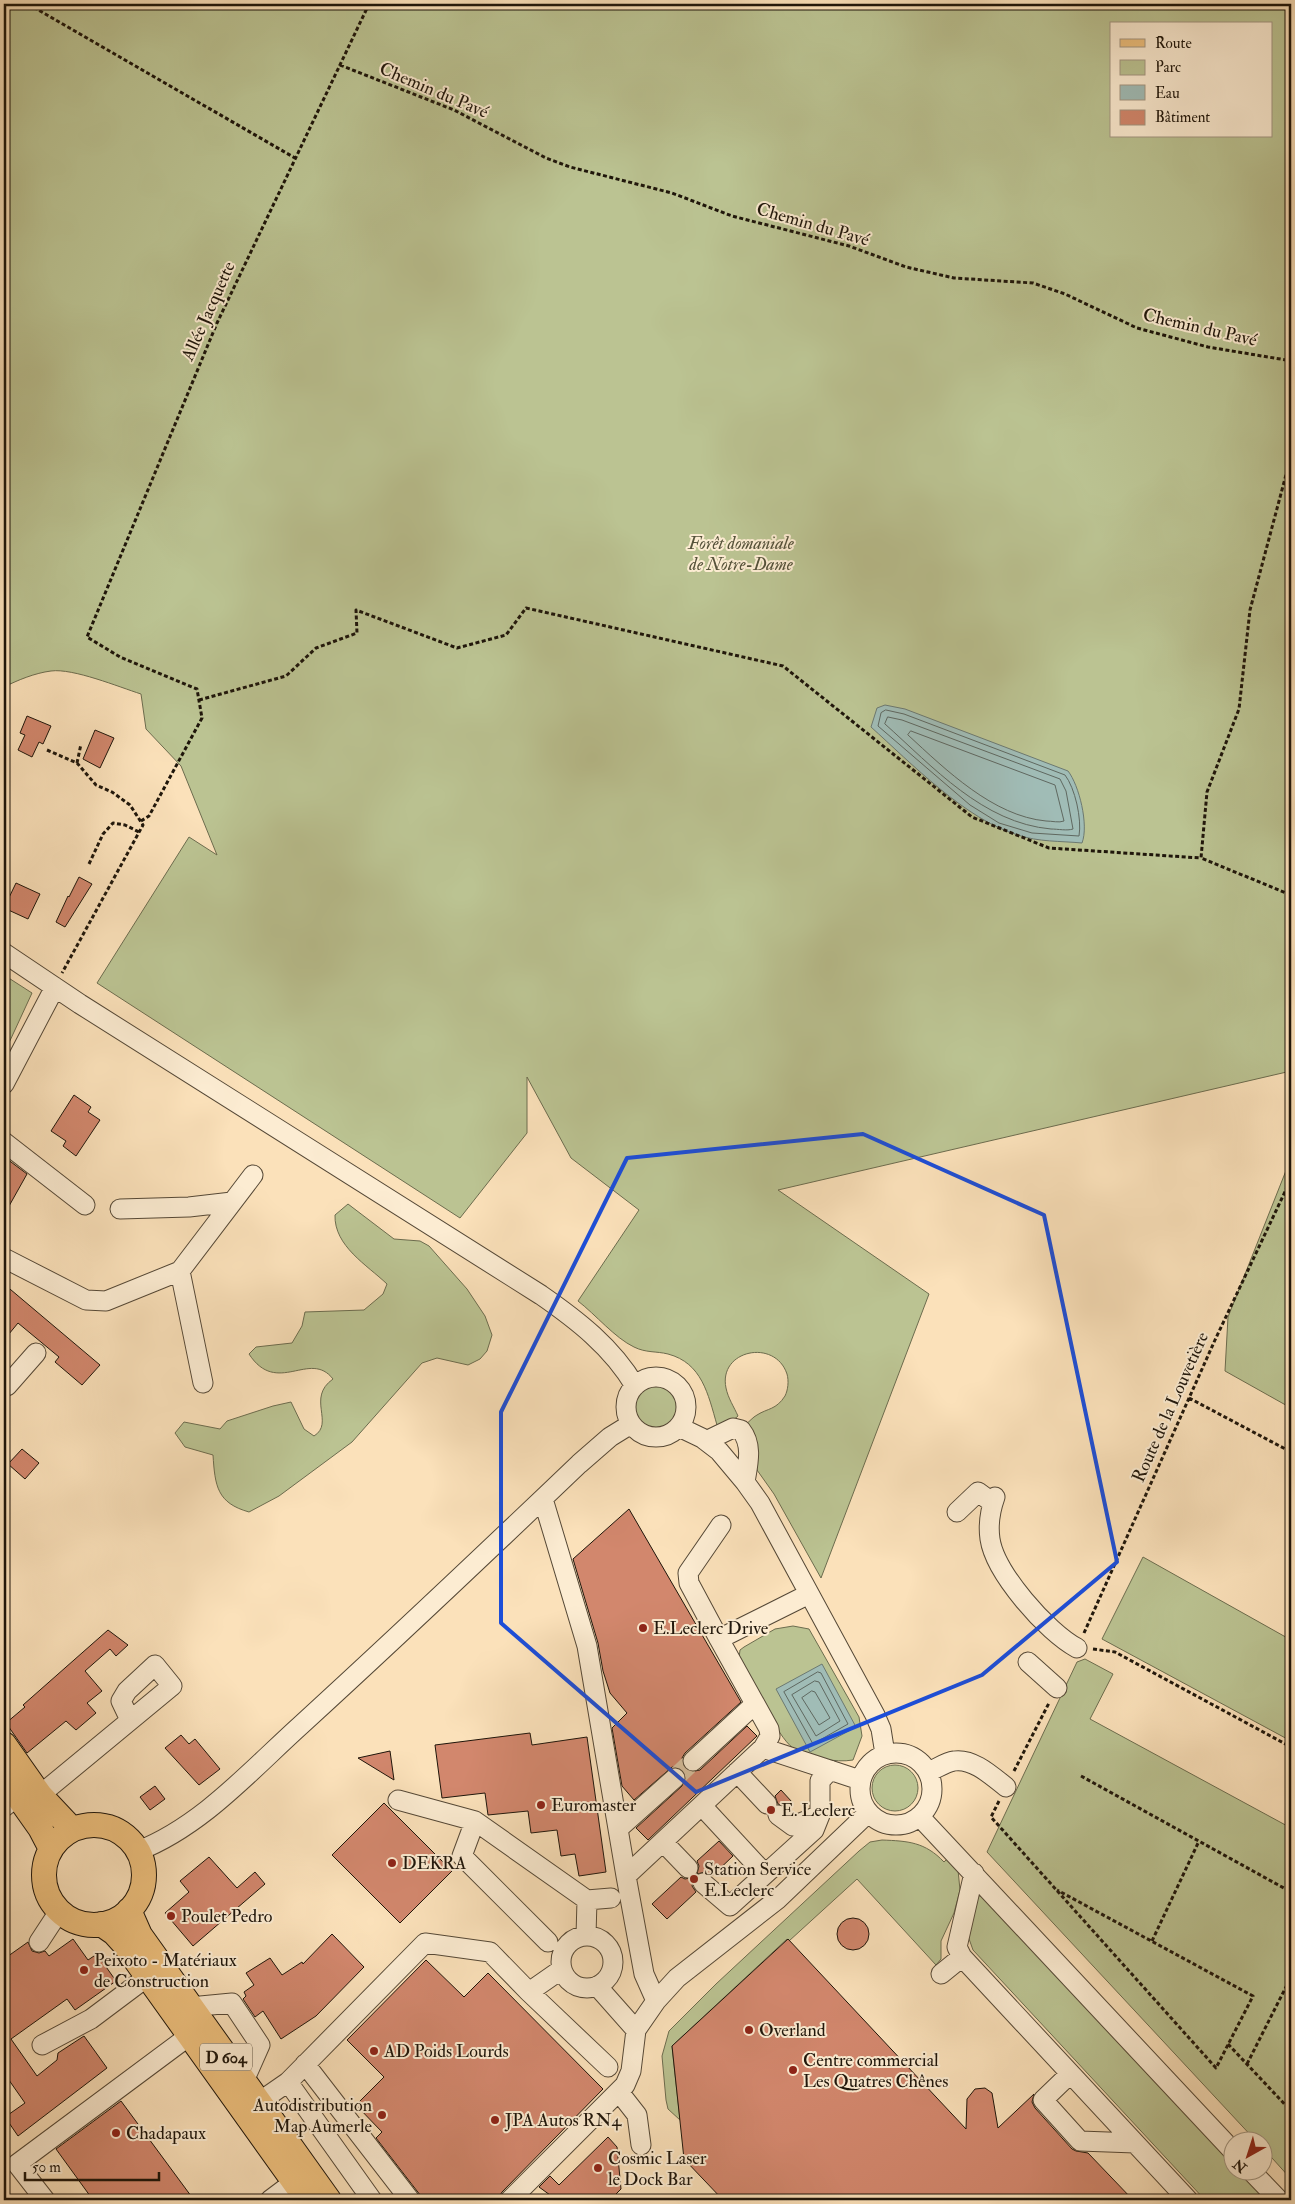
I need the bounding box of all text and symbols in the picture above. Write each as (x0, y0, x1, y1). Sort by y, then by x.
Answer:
legend (1110, 22, 1272, 138)
text: Route (1155, 34, 1192, 53)
street label: Chemin du Pavé (376, 57, 492, 124)
text: Parc (1155, 58, 1181, 77)
text: Eau (1155, 84, 1180, 103)
text: Bâtiment (1155, 108, 1210, 127)
street label: Chemin du Pavé (754, 197, 872, 252)
street label: Allée Jacquette (176, 258, 241, 365)
street label: Chemin du Pavé (1141, 303, 1260, 352)
park label: Forêt domaniale de Notre-Dame (687, 532, 795, 576)
street label: Route de la Louvetière (1127, 1328, 1214, 1486)
place label: E.Leclerc Drive (653, 1617, 769, 1640)
marker: E.Leclerc Drive (637, 1622, 649, 1634)
place label: Euromaster (551, 1794, 636, 1817)
marker: Euromaster (535, 1799, 547, 1811)
place label: E. Leclerc (781, 1799, 855, 1822)
marker: E. Leclerc (765, 1804, 777, 1816)
place label: DEKRA (402, 1852, 467, 1875)
marker: DEKRA (386, 1857, 398, 1869)
place label: Station Service E.Leclerc (704, 1858, 812, 1902)
marker: Station Service E.Leclerc (688, 1873, 700, 1885)
place label: Poulet Pedro (181, 1905, 273, 1928)
marker: Poulet Pedro (165, 1910, 177, 1922)
place label: Peixoto - Matériaux de Construction (94, 1949, 237, 1993)
marker: Peixoto - Matériaux de Construction (78, 1964, 90, 1976)
place label: Overland (759, 2019, 826, 2042)
marker: Overland (743, 2024, 755, 2036)
place label: AD Poids Lourds (383, 2040, 509, 2063)
road number: D 604 (200, 2044, 252, 2070)
marker: AD Poids Lourds (368, 2045, 380, 2057)
place label: Centre commercial Les Quatres Chênes (803, 2049, 949, 2093)
marker: Centre commercial Les Quatres Chênes (787, 2064, 799, 2076)
place label: Autodistribution Map Aumerle (252, 2094, 372, 2138)
marker: Autodistribution Map Aumerle (376, 2109, 388, 2121)
place label: JPA Autos RN4 (504, 2109, 623, 2132)
marker: JPA Autos RN4 (489, 2114, 501, 2126)
place label: Chadapaux (126, 2122, 206, 2145)
marker: Chadapaux (110, 2127, 122, 2139)
north arrow (1222, 2132, 1272, 2182)
place label: Cosmic Laser le Dock Bar (608, 2147, 707, 2191)
scale bar (25, 2149, 159, 2181)
text: N (1230, 2155, 1251, 2177)
text: 50 m (32, 2158, 61, 2177)
marker: Cosmic Laser le Dock Bar (592, 2162, 604, 2174)

